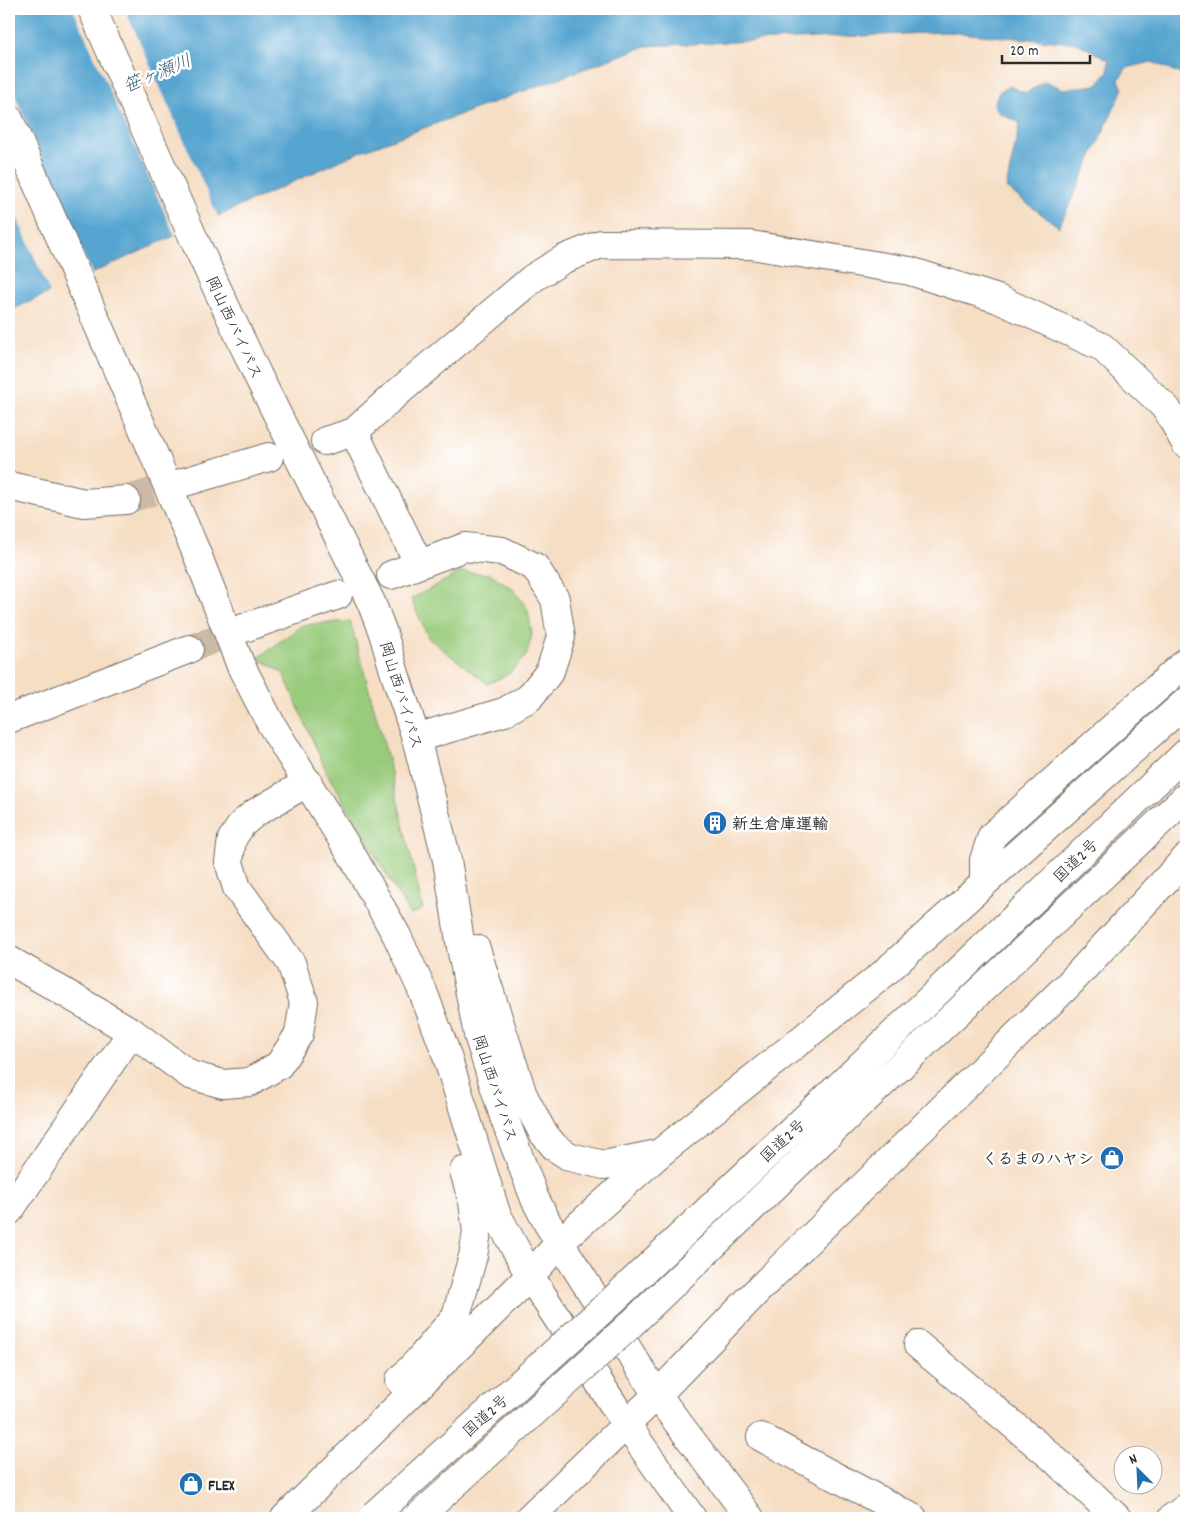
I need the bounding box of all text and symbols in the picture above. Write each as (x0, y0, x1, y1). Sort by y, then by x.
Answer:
scale bar (1002, 32, 1090, 64)
text: 20 m (1010, 41, 1038, 63)
water label: 笹ヶ瀬川 (120, 50, 196, 101)
street label: 岡山西バイパス (199, 273, 267, 384)
street label: 岡山西バイパス (372, 639, 427, 752)
building icon: 新生倉庫運輸 (702, 810, 728, 836)
place label: 新生倉庫運輸 (732, 814, 829, 837)
street label: 国道2号 (1049, 834, 1105, 889)
street label: 岡山西バイパス (465, 1032, 522, 1145)
street label: 国道2号 (756, 1115, 812, 1169)
shop icon: くるまのハヤシ (1099, 1145, 1125, 1171)
place label: くるまのハヤシ (982, 1149, 1094, 1172)
street label: 国道2号 (459, 1390, 515, 1444)
north arrow (1112, 1444, 1162, 1494)
text: N (1126, 1449, 1141, 1470)
shop icon: FLEX (178, 1471, 204, 1497)
place label: FLEX (208, 1475, 235, 1498)

